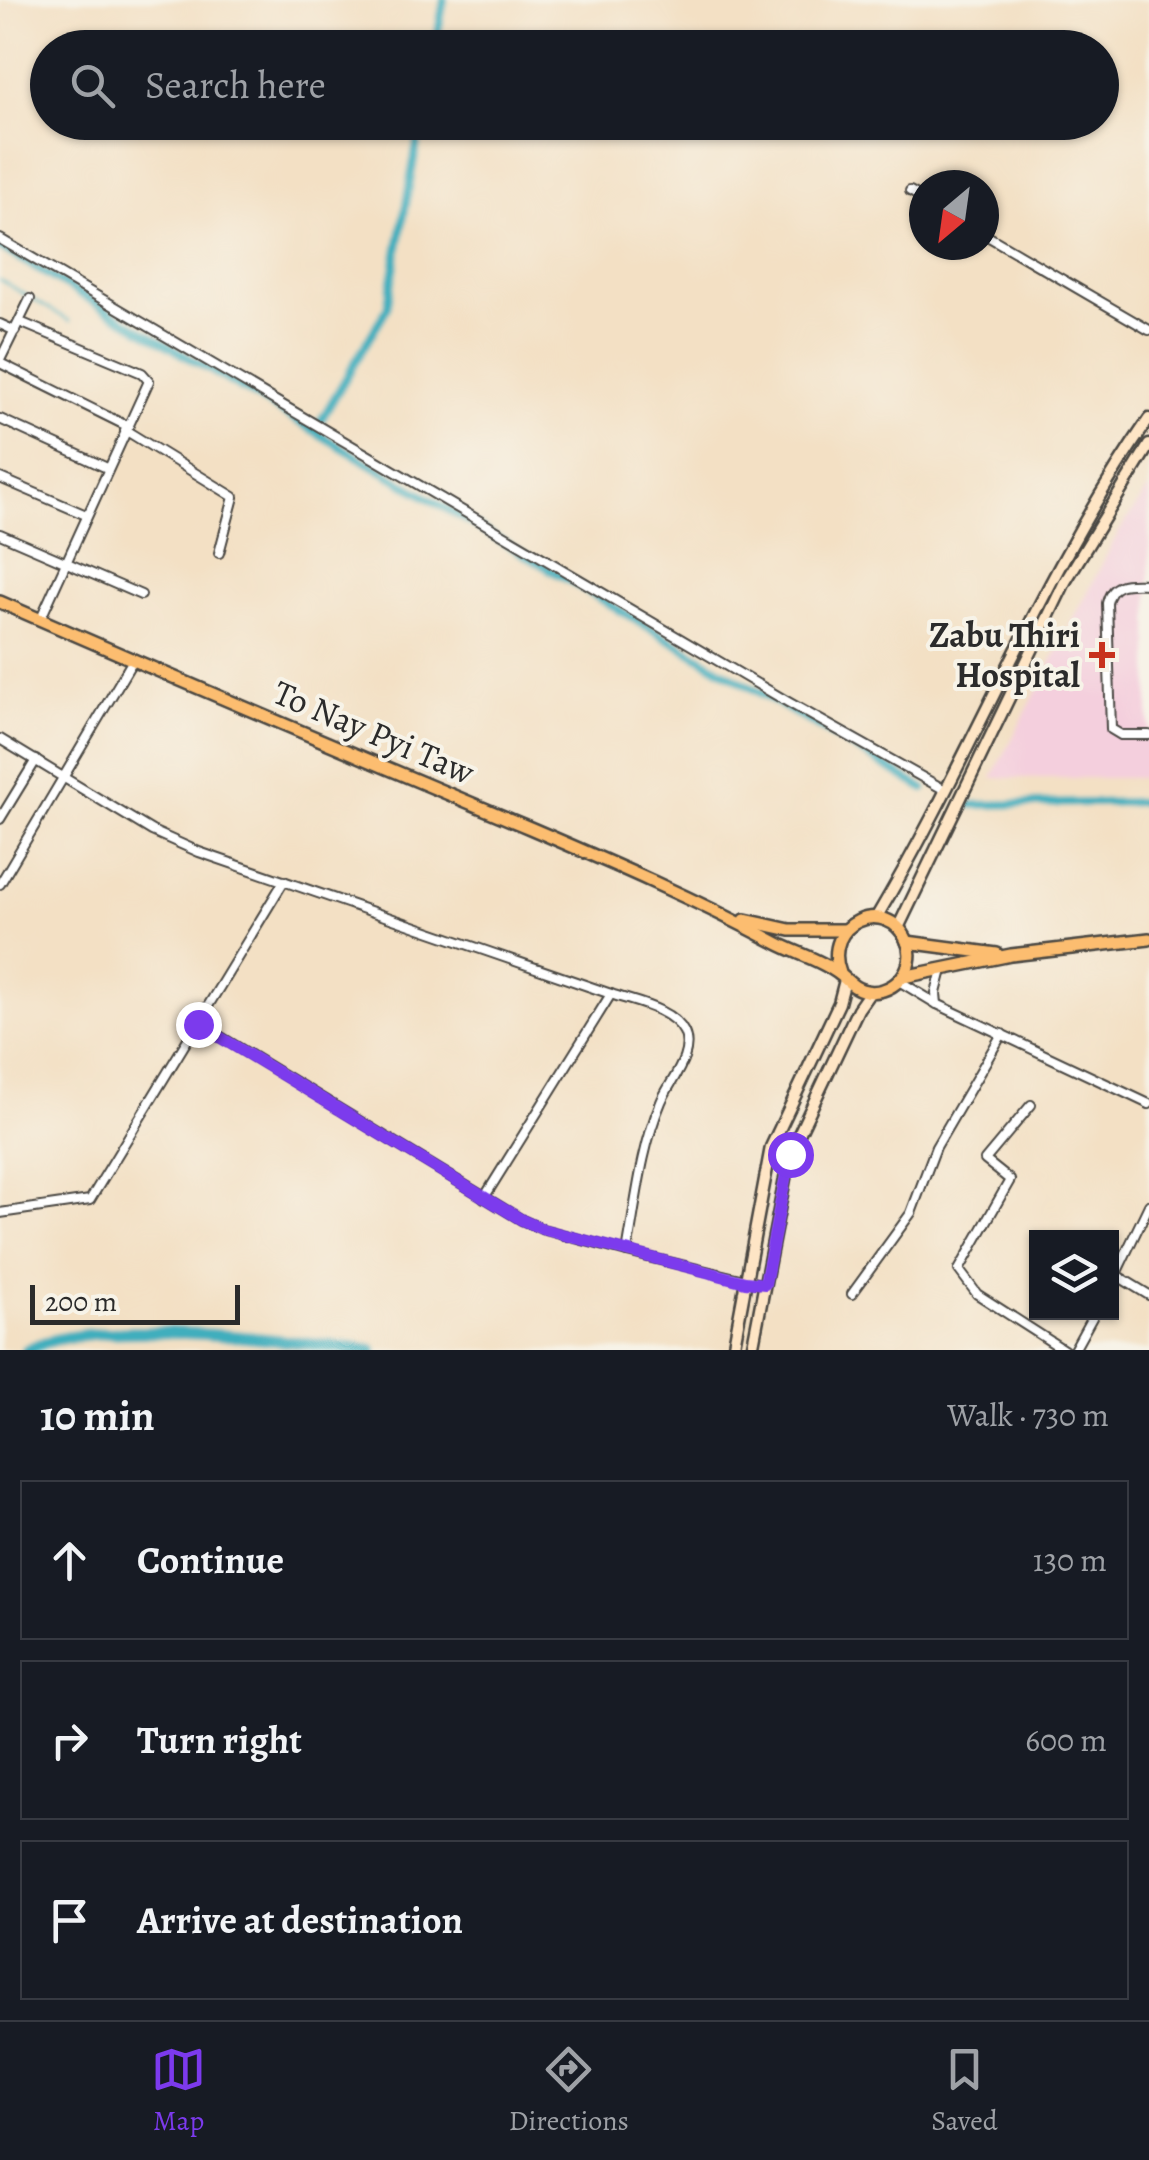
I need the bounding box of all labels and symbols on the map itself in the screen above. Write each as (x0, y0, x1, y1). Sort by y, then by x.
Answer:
north arrow (909, 170, 999, 260)
place label: Zabu Thiri Hospital (929, 611, 1080, 699)
marker: Zabu Thiri Hospital (1089, 642, 1115, 668)
street label: To Nay Pyi Taw (266, 668, 482, 796)
route end (176, 1002, 222, 1048)
route start (768, 1132, 814, 1178)
scale bar (30, 1280, 240, 1324)

